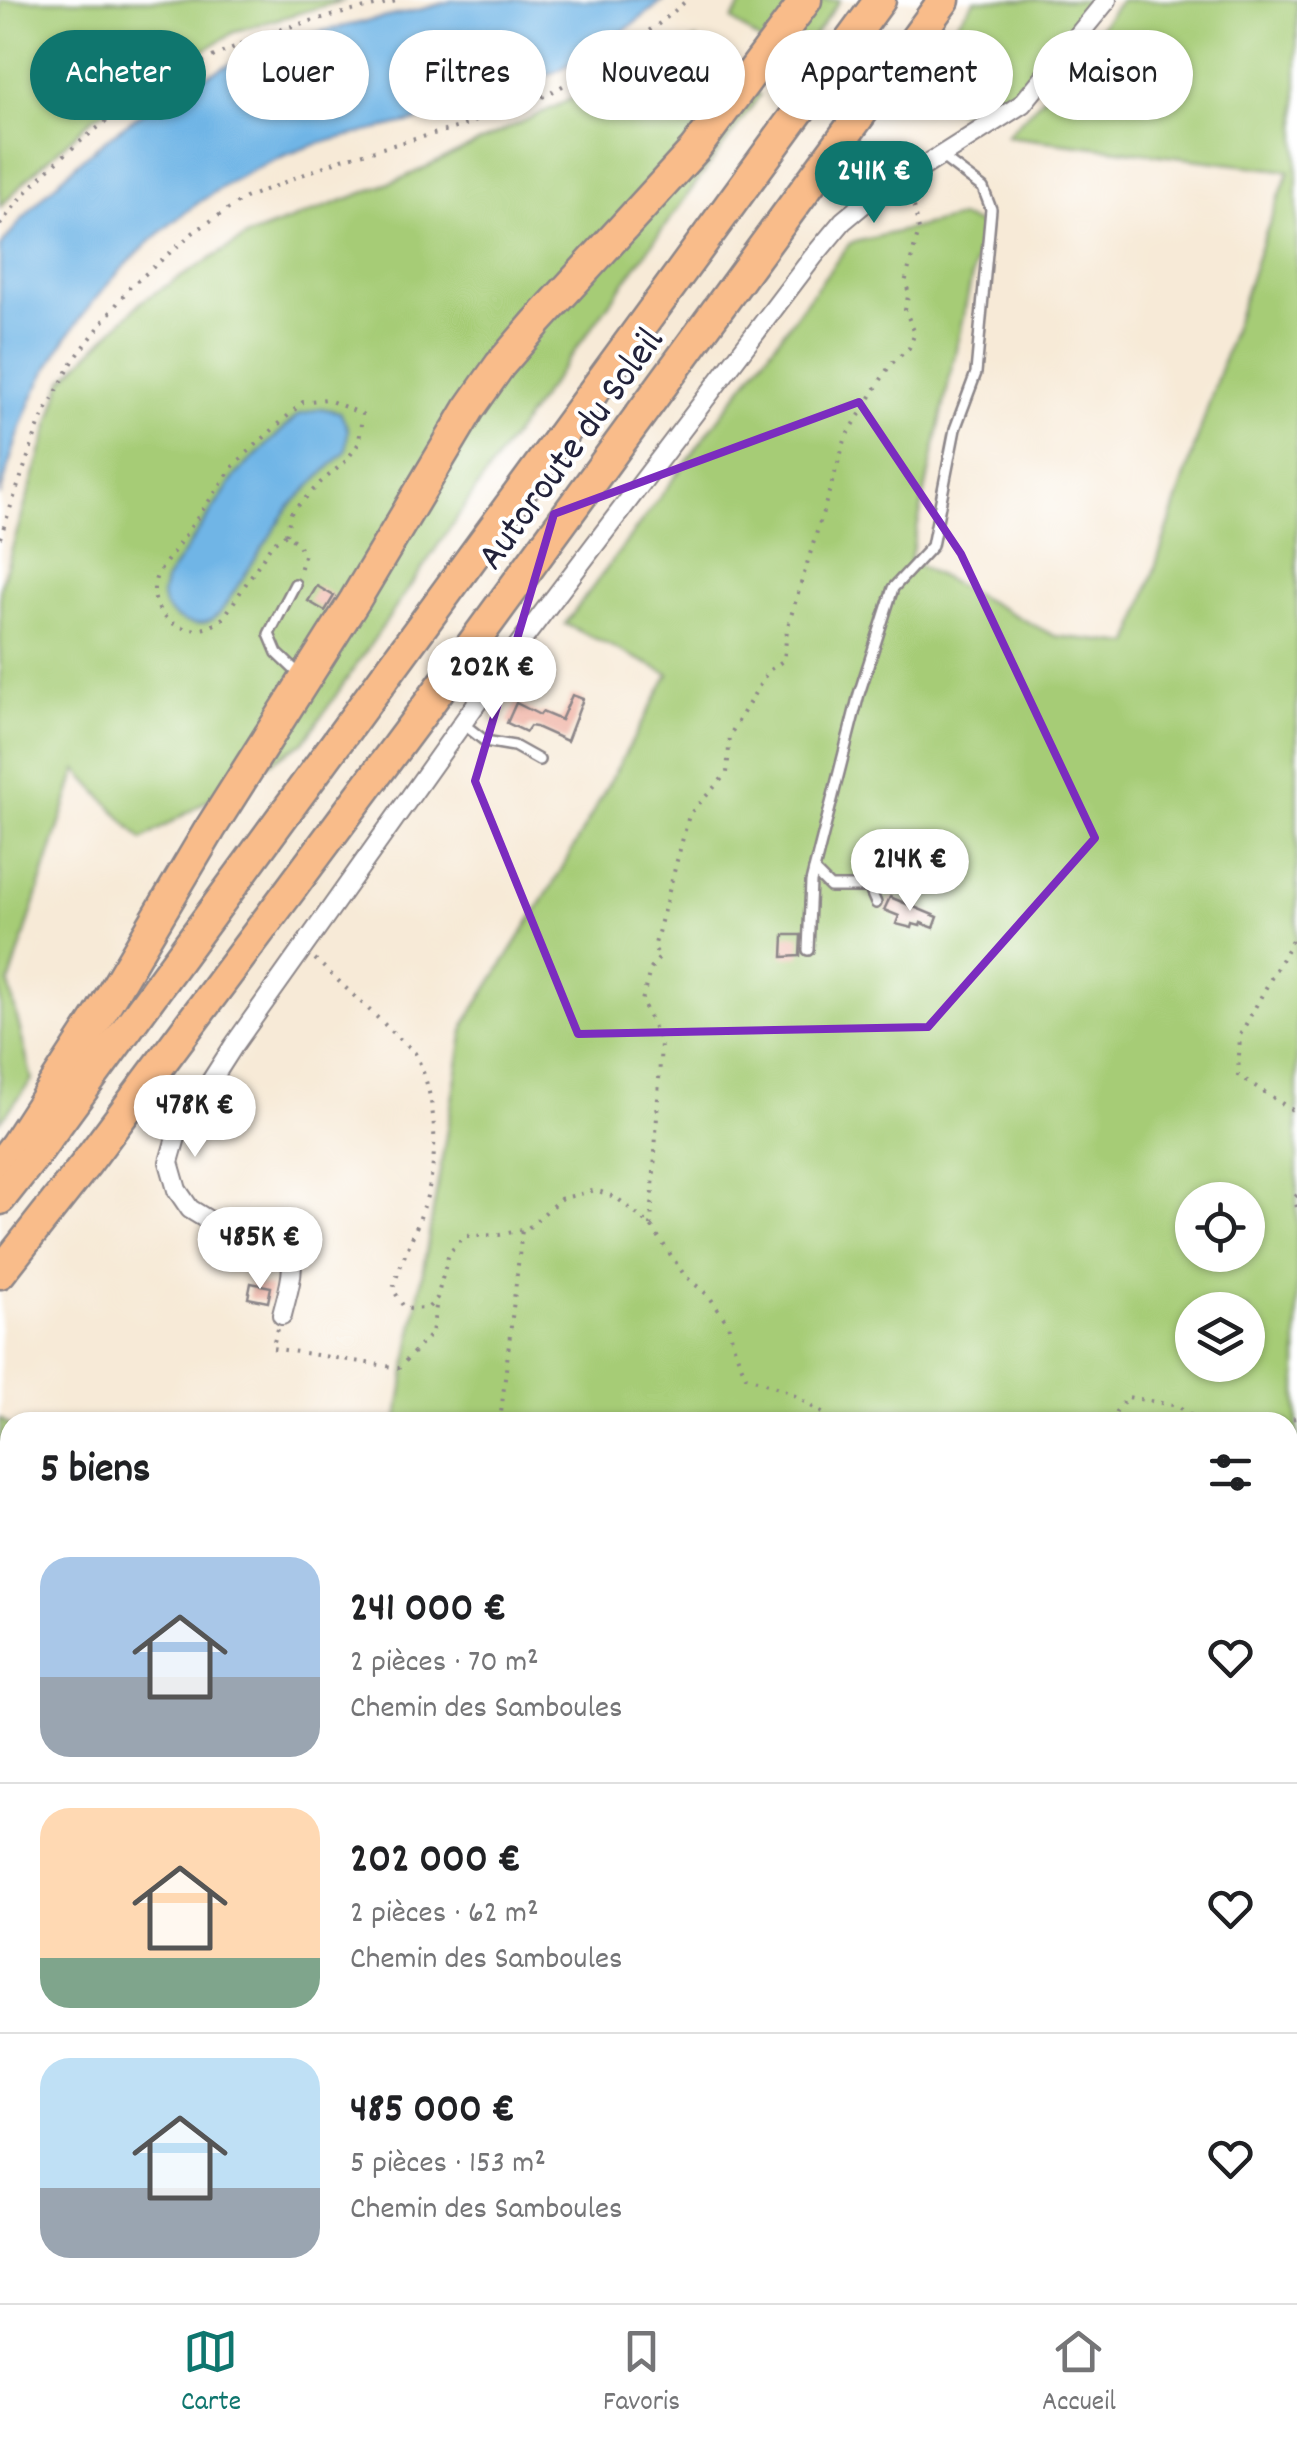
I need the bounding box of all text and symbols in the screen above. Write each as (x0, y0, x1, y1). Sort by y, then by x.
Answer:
chip: Acheter (30, 30, 206, 120)
chip: Louer (226, 30, 369, 120)
chip: Filtres (389, 30, 546, 120)
chip: Nouveau (566, 30, 745, 120)
chip: Appartement (765, 30, 1013, 120)
chip: Maison (1033, 30, 1193, 120)
pin: 241K € (793, 141, 955, 226)
text: 241K € (837, 150, 911, 196)
street label: Autoroute du Soleil (466, 318, 681, 584)
pin: 202K € (411, 637, 573, 722)
text: 202K € (449, 646, 535, 692)
pin: 214K € (829, 829, 991, 914)
text: 214K € (873, 838, 947, 884)
pin: 478K € (114, 1075, 276, 1160)
text: 478K € (156, 1084, 234, 1130)
map controls (1175, 1182, 1265, 1382)
button: locate (1175, 1182, 1265, 1272)
pin: 485K € (179, 1207, 341, 1292)
text: 485K € (220, 1216, 300, 1262)
button: layers (1175, 1292, 1265, 1382)
text: 5 biens (40, 1442, 151, 1502)
icon: filters (1203, 1445, 1258, 1500)
text: 241 000 € (350, 1581, 506, 1641)
icon: home (120, 1597, 240, 1717)
icon: heart (1203, 1630, 1258, 1685)
text: 2 pièces · 70 m² (350, 1641, 539, 1687)
text: Chemin des Samboules (350, 1687, 623, 1733)
text: 202 000 € (350, 1832, 521, 1892)
icon: home (120, 1848, 240, 1968)
icon: heart (1203, 1881, 1258, 1936)
text: 2 pièces · 62 m² (350, 1892, 539, 1938)
text: Chemin des Samboules (350, 1938, 623, 1984)
text: 485 000 € (350, 2082, 515, 2142)
icon: home (120, 2098, 240, 2218)
icon: heart (1203, 2131, 1258, 2186)
text: 5 pièces · 153 m² (350, 2142, 546, 2188)
text: Chemin des Samboules (350, 2188, 623, 2234)
tab: Carte (181, 2324, 241, 2424)
tab: Favoris (603, 2324, 680, 2424)
tab: Accueil (1042, 2324, 1116, 2424)

